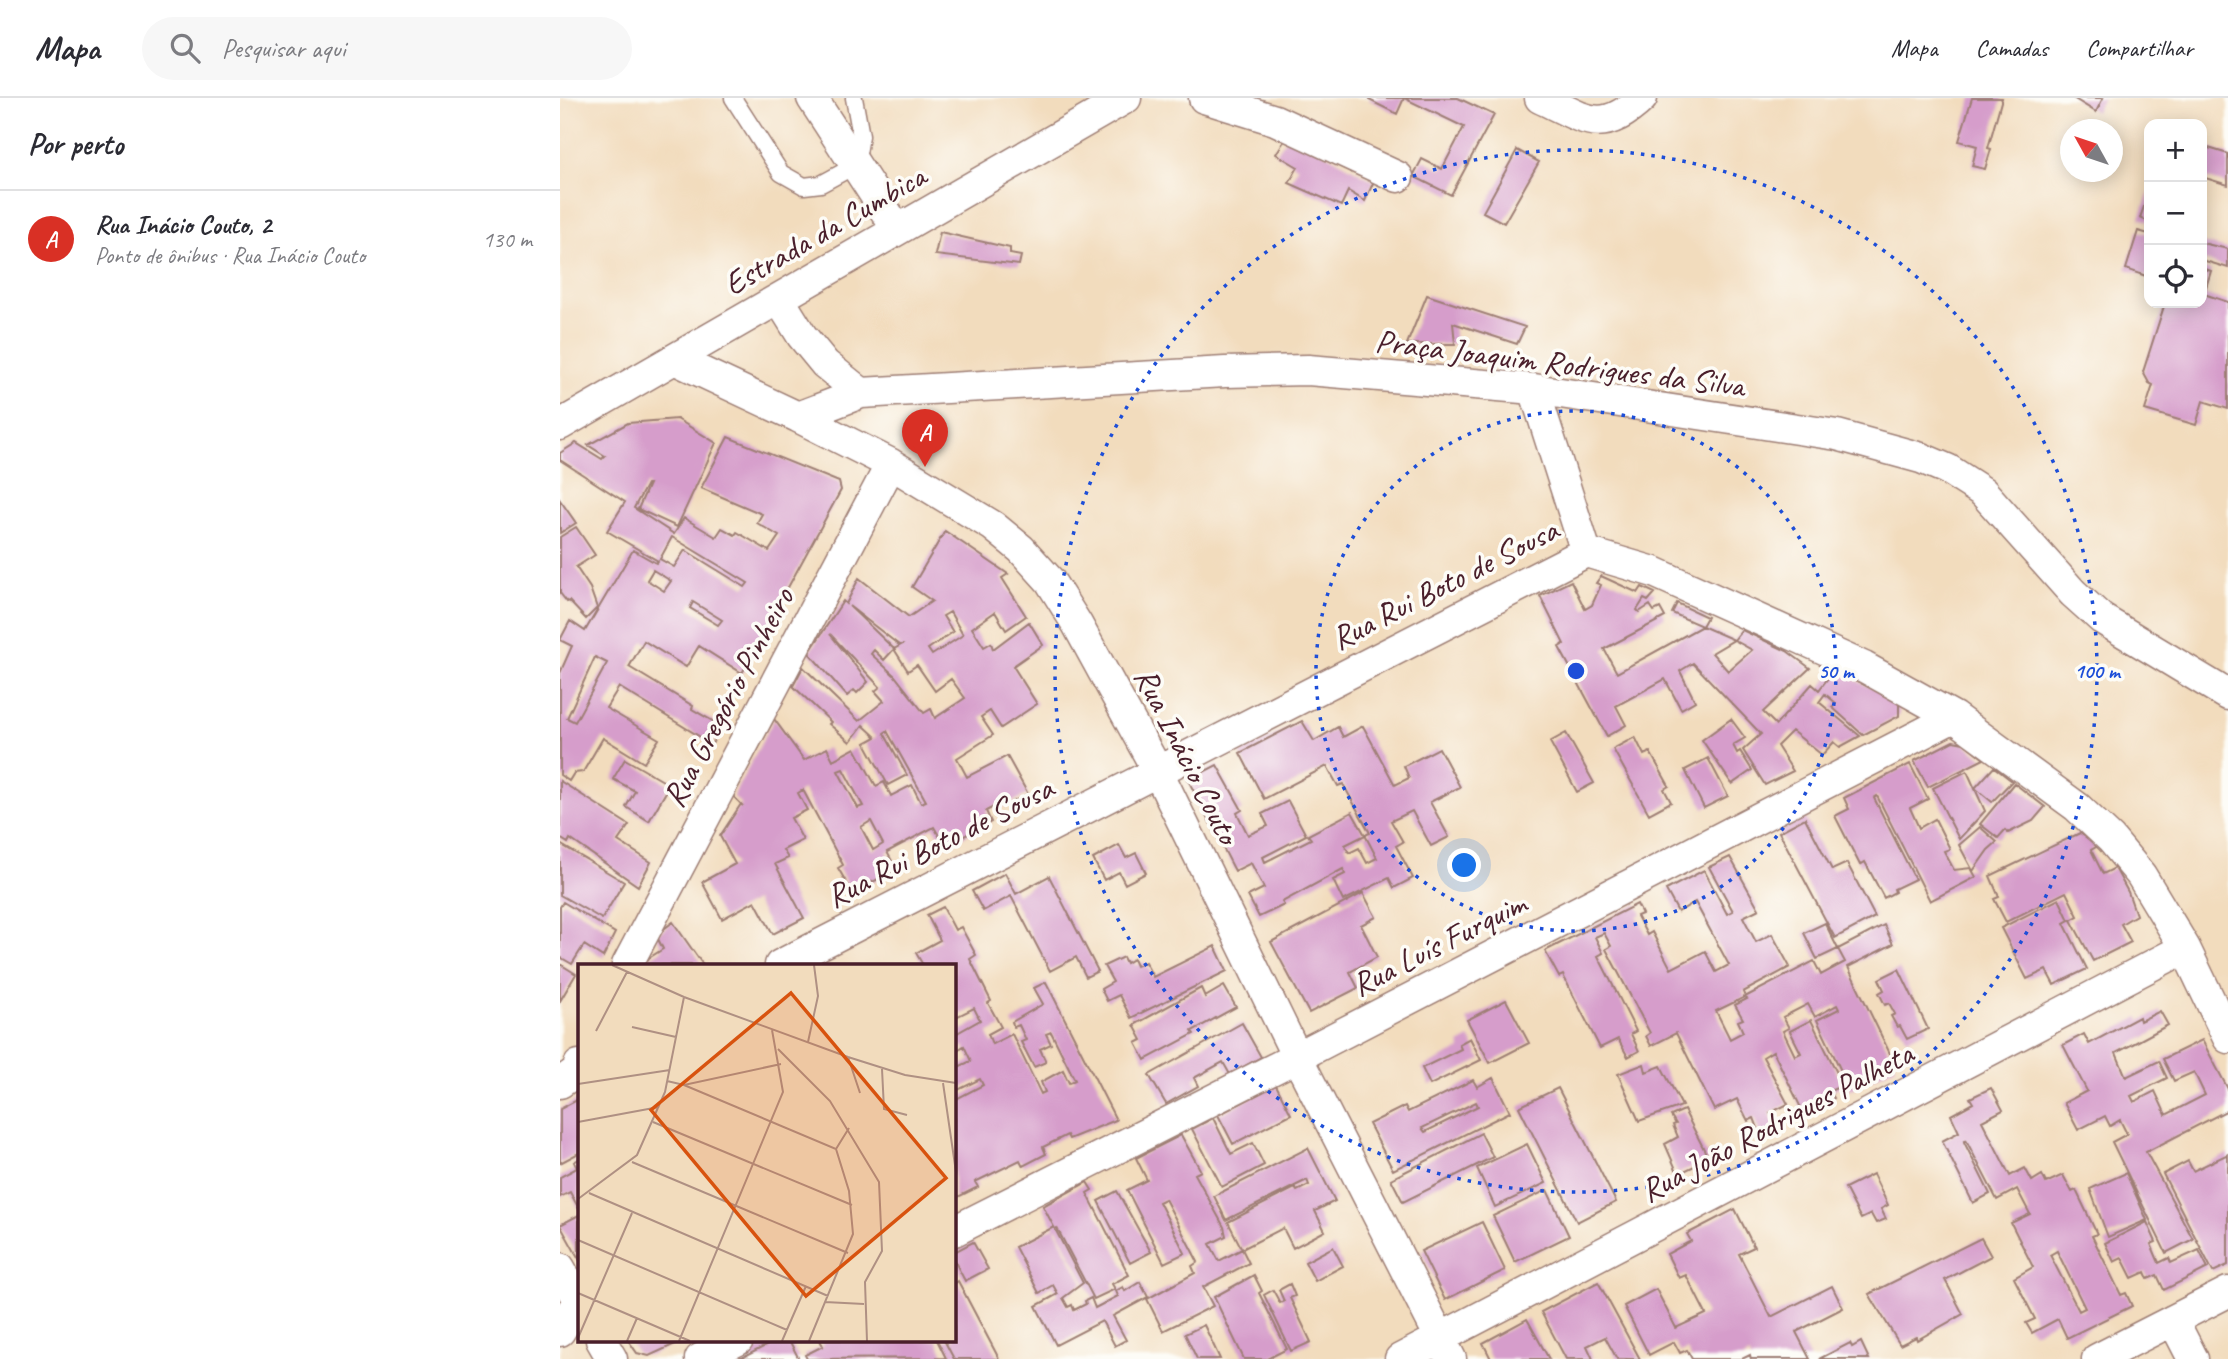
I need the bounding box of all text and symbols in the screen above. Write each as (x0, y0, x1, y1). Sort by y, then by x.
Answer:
search box (142, 17, 632, 80)
text: Mapa (35, 27, 100, 69)
icon: search (166, 29, 204, 67)
text: Pesquisar aqui (222, 32, 346, 65)
text: Mapa (1891, 33, 1938, 63)
text: Camadas (1976, 33, 2048, 63)
text: Compartilhar (2086, 33, 2193, 63)
north arrow (2060, 119, 2123, 182)
map controls (2144, 119, 2207, 308)
button: + (2144, 119, 2207, 182)
text: Por perto (28, 125, 123, 163)
street label: Estrada da Cumbica (716, 154, 935, 305)
button: − (2144, 182, 2207, 245)
text: Rua Inácio Couto, 2 (95, 208, 271, 241)
text: A (45, 225, 57, 254)
text: 130 m (483, 225, 532, 254)
text: Ponto de ônibus · Rua Inácio Couto (95, 241, 365, 270)
button: locate (2144, 245, 2207, 308)
street label: Praça Joaquim Rodrigues da Silva (1373, 320, 1749, 407)
pin: A (902, 409, 948, 467)
street label: Rua Rui Boto de Sousa (1324, 507, 1567, 659)
street label: Rua Gregório Pinheiro (652, 580, 804, 814)
text: 50 m (1818, 658, 1856, 684)
text: 100 m (2074, 658, 2122, 684)
centre of rings (1564, 659, 1588, 683)
street label: Rua Inácio Couto (1125, 660, 1251, 853)
street label: Rua Rui Boto de Sousa (819, 765, 1062, 917)
your location (1447, 848, 1481, 882)
street label: Rua Luís Furquim (1344, 881, 1535, 1006)
inset map (578, 964, 956, 1342)
street label: Rua João Rodrigues Palheta (1633, 1031, 1922, 1212)

